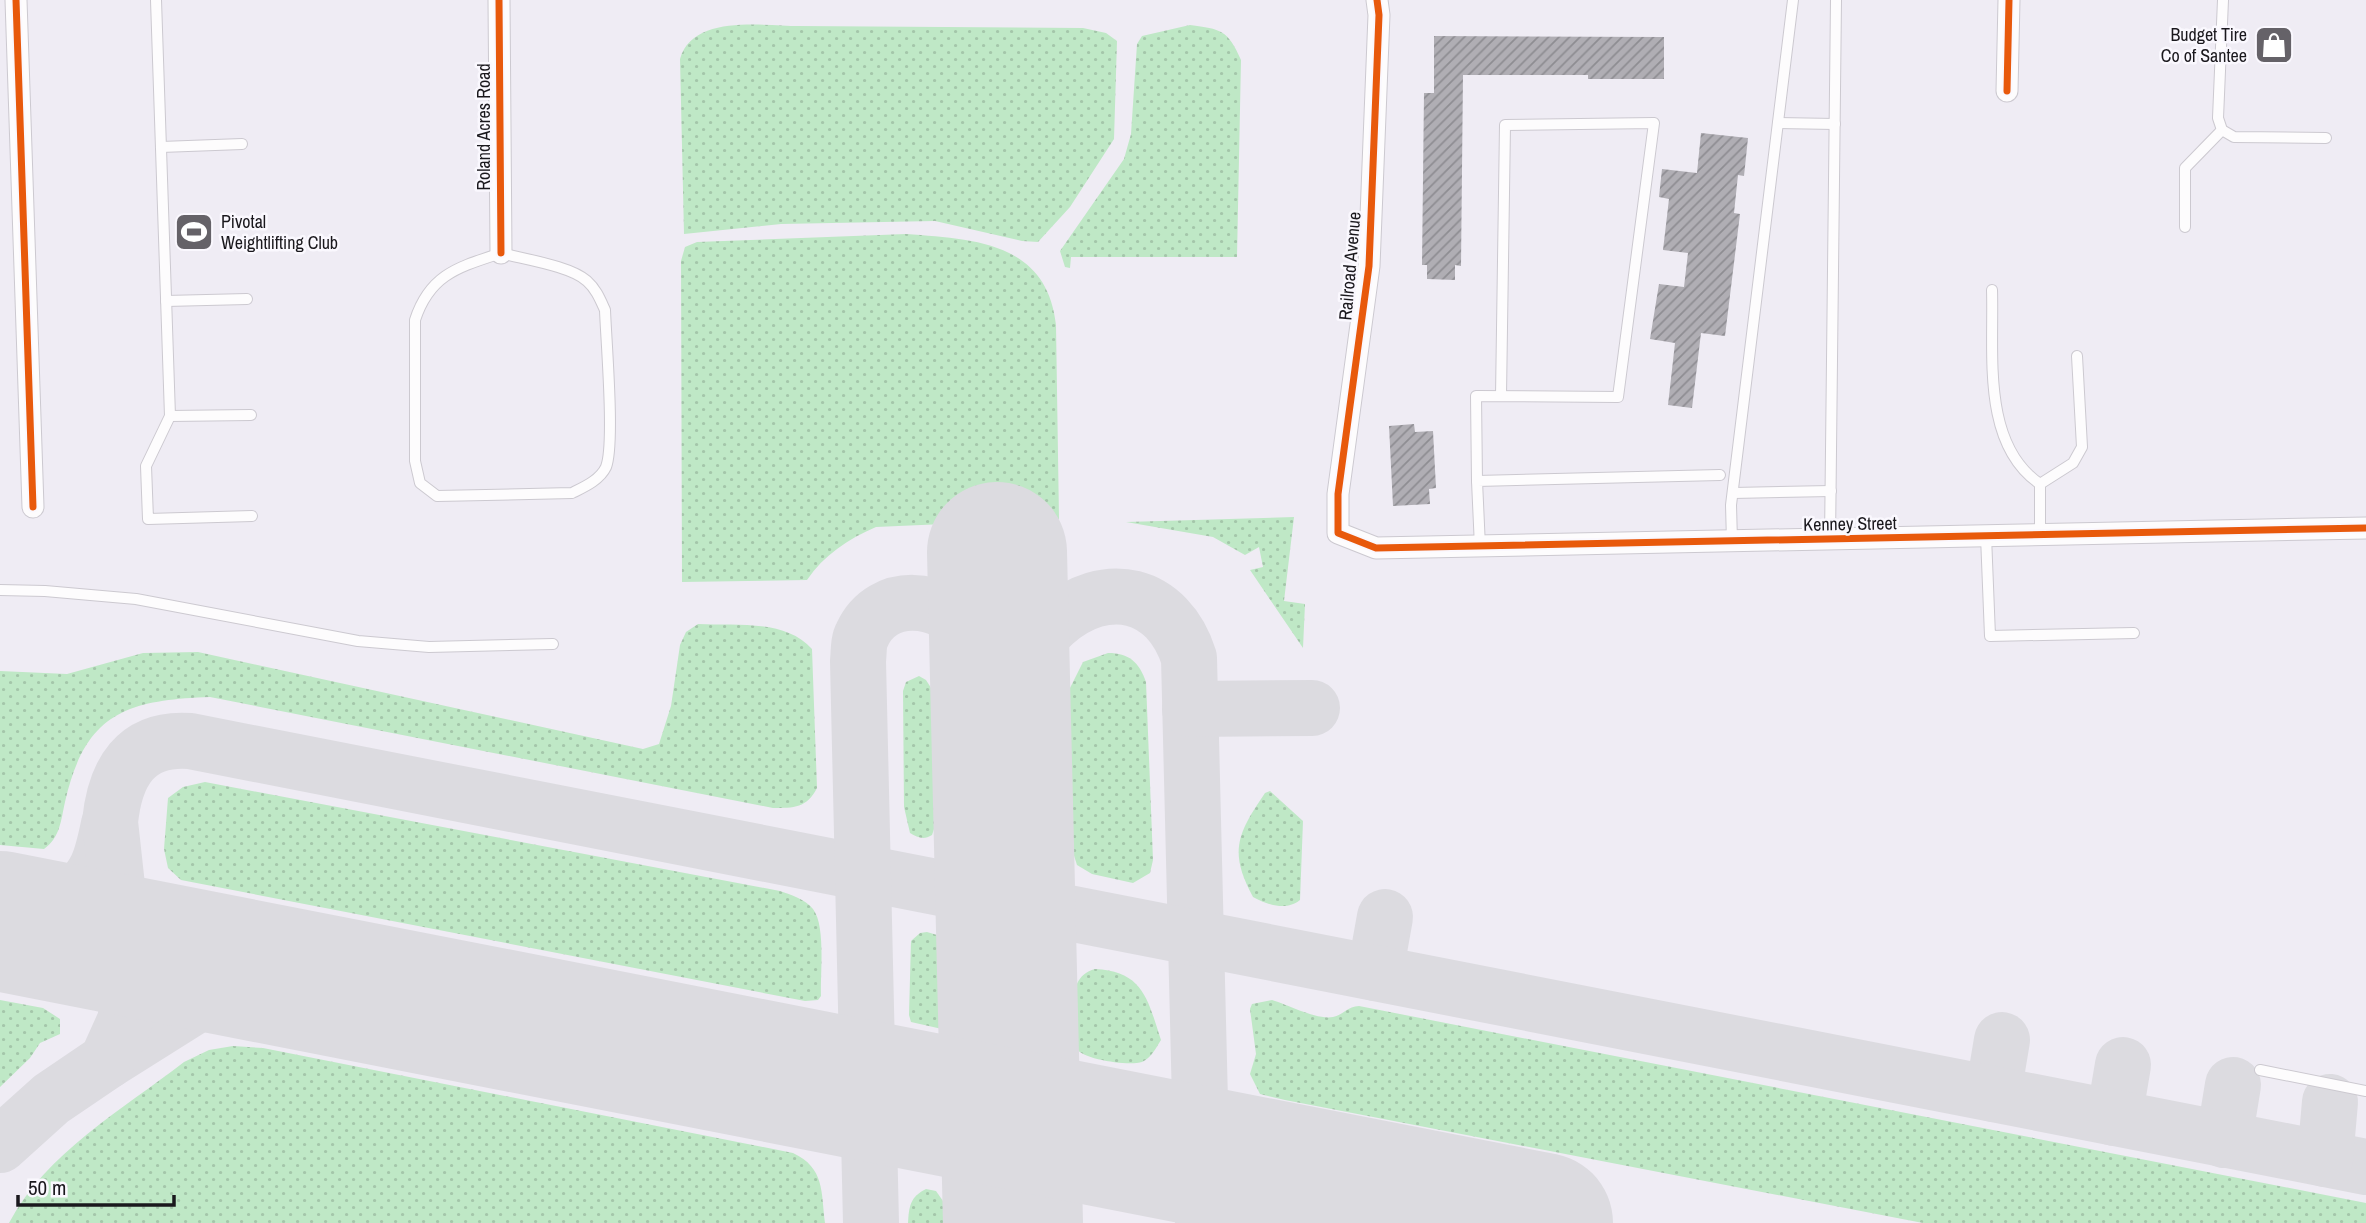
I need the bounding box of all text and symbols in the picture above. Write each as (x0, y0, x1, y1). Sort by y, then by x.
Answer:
place label: Budget Tire Co of Santee (2161, 22, 2247, 68)
shop icon: Budget Tire Co of Santee (2253, 24, 2295, 66)
street label: Roland Acres Road (471, 63, 496, 191)
place label: Pivotal Weightlifting Club (221, 209, 338, 255)
sports icon: Pivotal Weightlifting Club (173, 211, 215, 253)
street label: Railroad Avenue (1332, 211, 1367, 321)
street label: Kenney Street (1803, 510, 1897, 537)
scale bar (18, 1164, 173, 1208)
text: 50 m (28, 1173, 66, 1202)

